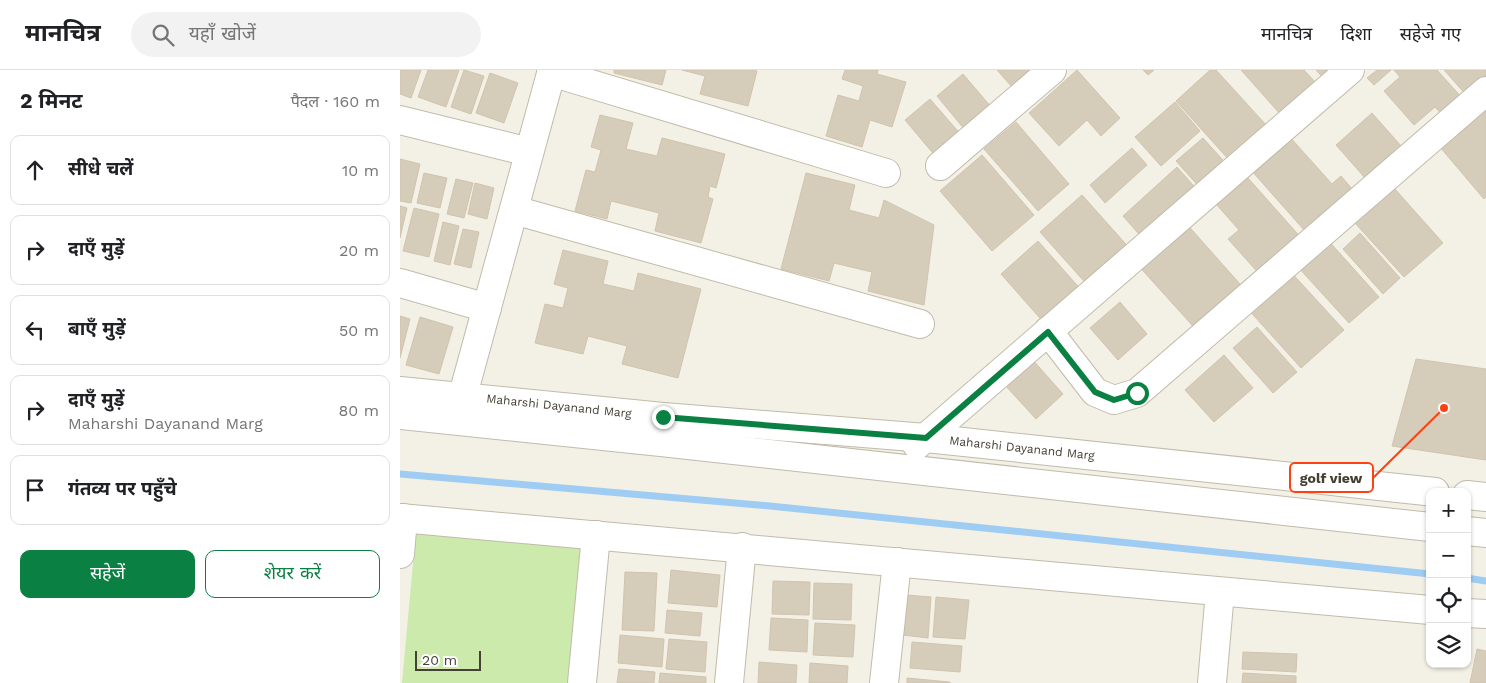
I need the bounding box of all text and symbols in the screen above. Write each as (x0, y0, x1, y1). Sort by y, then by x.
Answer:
search box (131, 12, 481, 57)
text: मानचित्र (25, 19, 101, 47)
icon: search (149, 21, 177, 49)
text: यहाँ खोजें (189, 22, 256, 45)
text: मानचित्र (1261, 23, 1313, 44)
text: दिशा (1341, 23, 1372, 44)
text: सहेजे गए (1400, 23, 1461, 44)
text: 2 मिनट (20, 88, 83, 113)
text: पैदल · 160 m (291, 92, 380, 111)
icon: ahead (21, 156, 49, 184)
text: सीधे चलें (68, 157, 133, 180)
text: 10 m (342, 161, 379, 180)
icon: right (21, 236, 49, 264)
text: दाएँ मुड़ें (68, 237, 124, 260)
text: 20 m (339, 241, 379, 260)
icon: left (21, 316, 49, 344)
text: बाएँ मुड़ें (68, 317, 126, 340)
text: 50 m (339, 321, 379, 340)
route start (1126, 382, 1149, 405)
text: दाएँ मुड़ें (68, 388, 124, 411)
street label: Maharshi Dayanand Marg (486, 391, 633, 421)
icon: right (21, 396, 49, 424)
text: 80 m (338, 401, 379, 420)
route end (652, 406, 675, 429)
text: Maharshi Dayanand Marg (68, 414, 263, 433)
street label: Maharshi Dayanand Marg (949, 433, 1096, 463)
callout: golf view (1290, 463, 1373, 492)
text: golf view (1300, 470, 1363, 486)
icon: arrive (21, 476, 49, 504)
text: गंतव्य पर पहुँचे (68, 477, 177, 500)
map controls (1426, 488, 1471, 668)
button: + (1426, 488, 1471, 533)
button: − (1426, 533, 1471, 578)
button: सहेजें (20, 550, 195, 598)
button: शेयर करें (205, 550, 380, 598)
button: locate (1426, 578, 1471, 623)
button: layers (1426, 623, 1471, 668)
scale bar (415, 648, 481, 671)
text: 20 m (422, 652, 457, 668)

